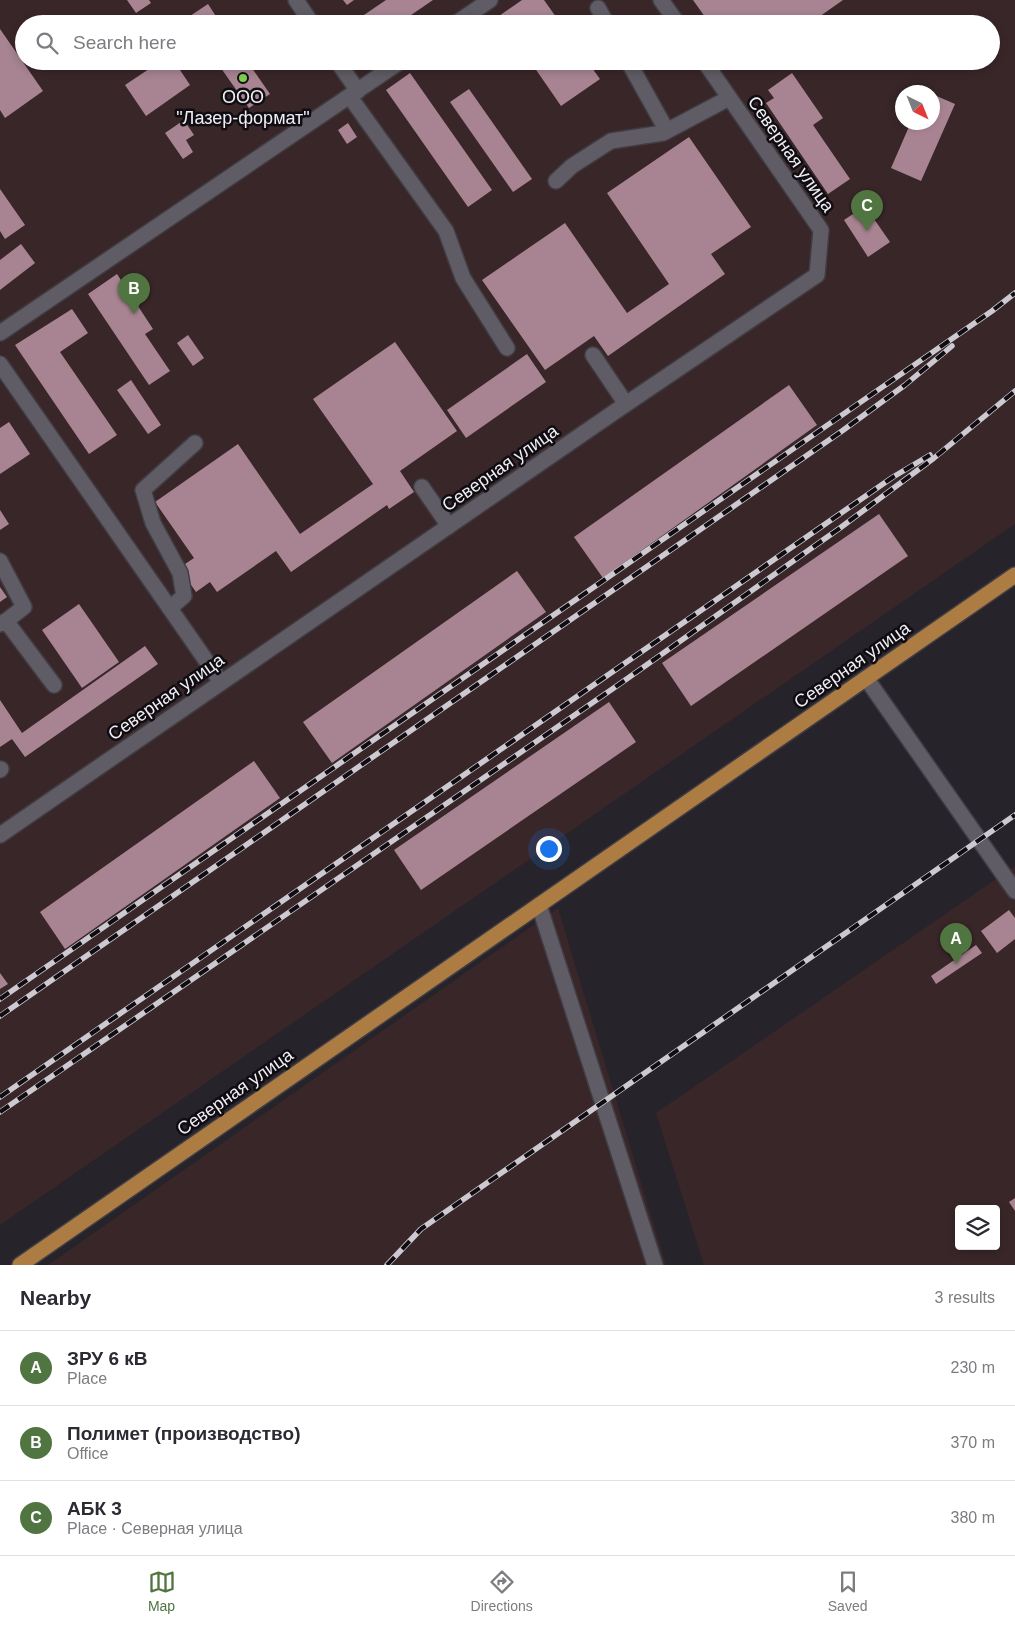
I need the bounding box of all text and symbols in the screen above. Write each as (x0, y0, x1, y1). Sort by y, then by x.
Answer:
search box (15, 15, 1000, 70)
icon: search (33, 29, 61, 57)
text: Search here (73, 32, 177, 53)
marker: ООО "Лазер-формат" (237, 72, 249, 84)
north arrow (895, 85, 940, 130)
place label: ООО "Лазер-формат" (176, 87, 310, 128)
street label: Северная улица (744, 92, 839, 216)
pin: C (851, 190, 883, 231)
pin: B (118, 273, 150, 314)
street label: Северная улица (438, 420, 562, 515)
street label: Северная улица (790, 617, 914, 712)
street label: Северная улица (104, 649, 228, 744)
your location (536, 836, 562, 862)
pin: A (940, 923, 972, 964)
street label: Северная улица (173, 1044, 297, 1139)
map controls (955, 1205, 1000, 1250)
button: layers (955, 1205, 1000, 1250)
text: Nearby (20, 1286, 91, 1309)
text: 3 results (935, 1289, 995, 1306)
text: ЗРУ 6 кВ (67, 1348, 148, 1369)
text: A (30, 1359, 42, 1376)
text: 230 m (951, 1359, 995, 1376)
text: Place (67, 1370, 107, 1387)
text: Полимет (производство) (67, 1423, 300, 1444)
text: B (30, 1434, 42, 1451)
text: 370 m (951, 1434, 995, 1451)
text: Office (67, 1445, 109, 1462)
text: АБК 3 (67, 1498, 122, 1519)
text: C (30, 1509, 42, 1526)
text: 380 m (951, 1509, 995, 1526)
text: Place · Северная улица (67, 1520, 243, 1537)
tab: Map (148, 1568, 176, 1614)
tab: Directions (471, 1568, 533, 1614)
tab: Saved (828, 1568, 867, 1614)

